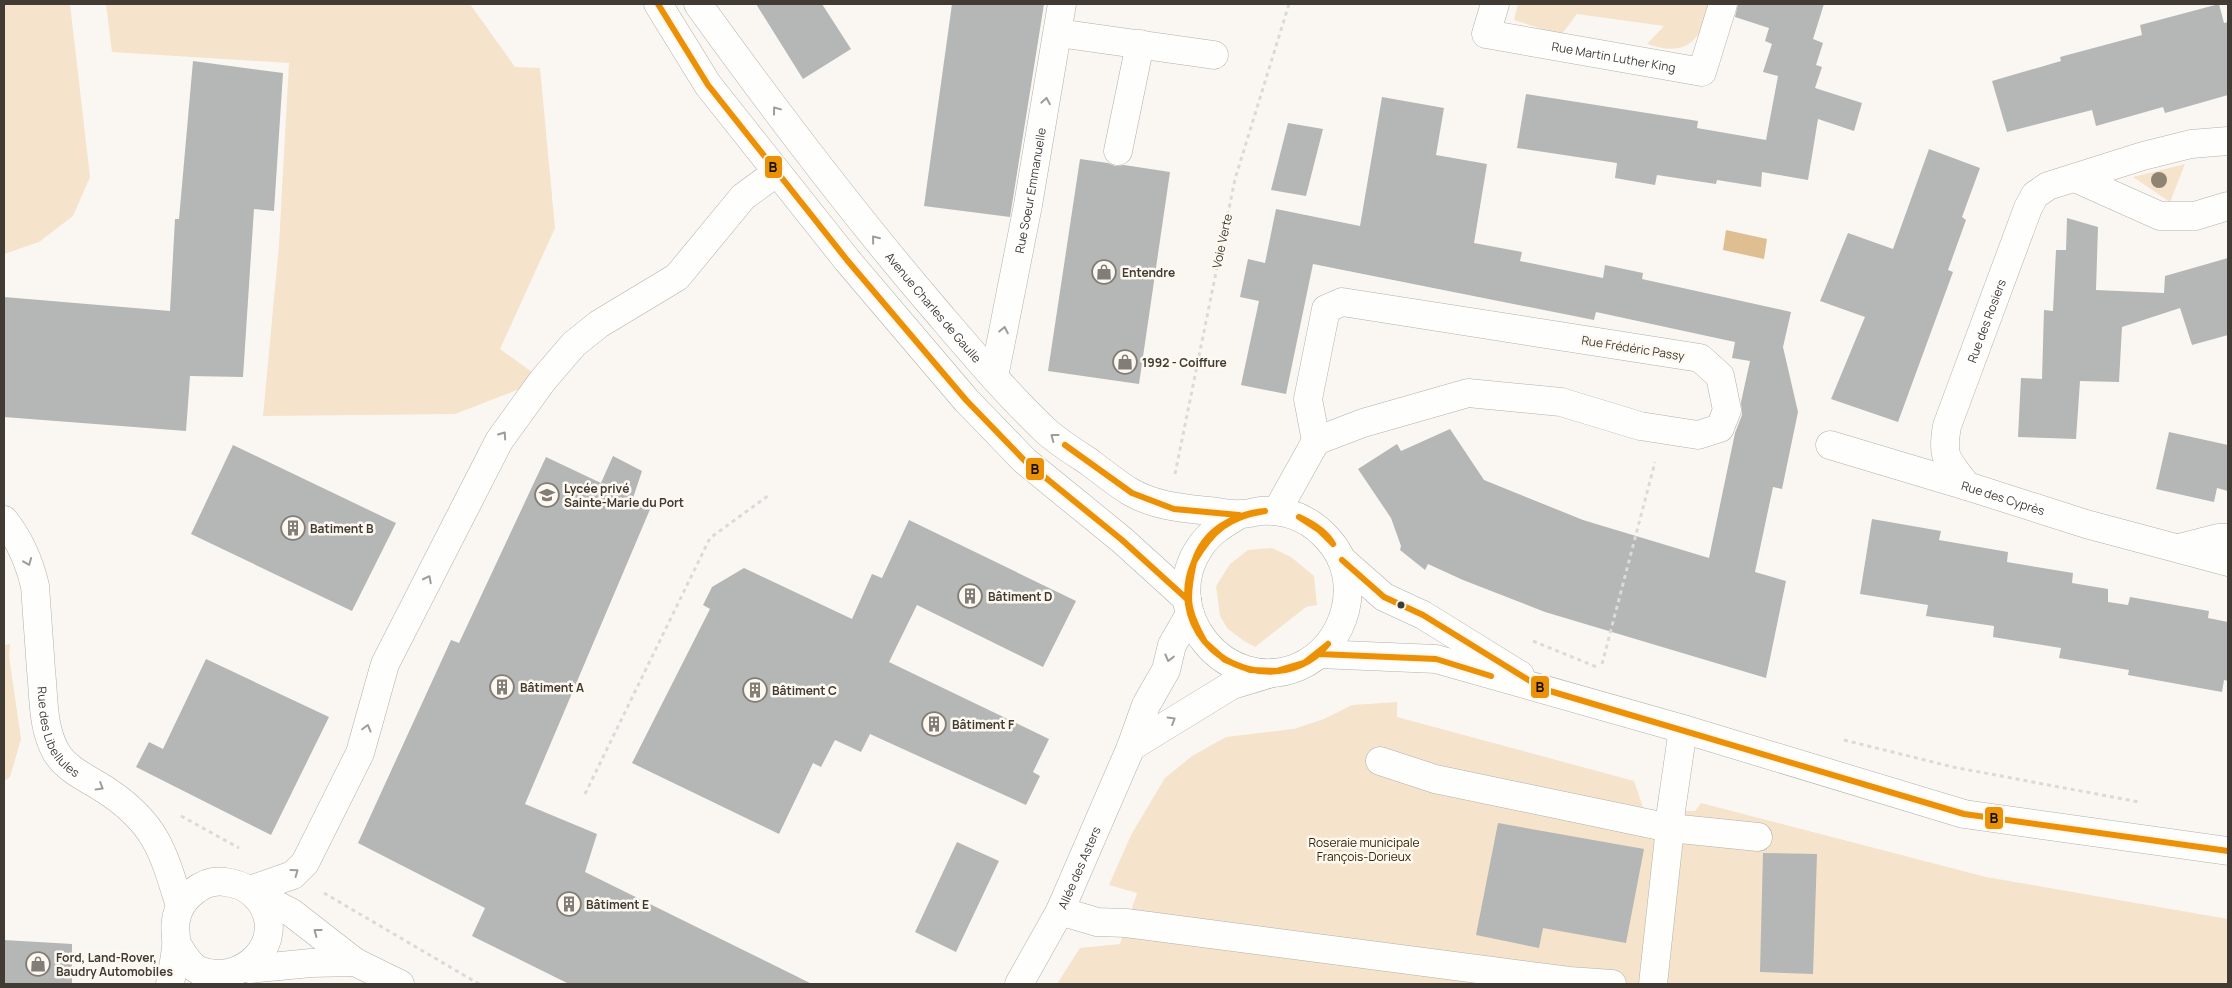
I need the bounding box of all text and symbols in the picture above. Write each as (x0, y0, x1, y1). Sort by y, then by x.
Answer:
street label: Rue Martin Luther King (1550, 37, 1677, 76)
one-way arrow (1041, 97, 1051, 106)
one-way arrow (773, 106, 782, 116)
street label: Rue Soeur Emmanuelle (1010, 126, 1049, 255)
line badge: B (764, 155, 783, 179)
text: B (769, 157, 778, 176)
street label: Voie Verte (1208, 212, 1236, 270)
one-way arrow (873, 236, 881, 245)
street label: Avenue Charles de Gaulle (882, 248, 986, 366)
shop icon: Entendre (1091, 259, 1117, 285)
place label: Entendre (1122, 264, 1175, 281)
street label: Rue des Rosiers (1963, 277, 2009, 365)
one-way arrow (999, 325, 1009, 334)
street label: Rue Frédéric Passy (1580, 331, 1686, 365)
shop icon: 1992 - Coiffure (1112, 349, 1138, 375)
place label: 1992 - Coiffure (1142, 354, 1227, 371)
one-way arrow (498, 432, 506, 441)
one-way arrow (1050, 434, 1060, 443)
line badge: B (1025, 457, 1045, 481)
text: B (1031, 459, 1040, 478)
street label: Rue des Cyprès (1959, 476, 2047, 519)
place label: Lycée privé Sainte-Marie du Port (564, 480, 684, 511)
school or university icon: Lycée privé Sainte-Marie du Port (534, 482, 560, 508)
building icon: Batiment B (280, 515, 306, 541)
place label: Batiment B (310, 520, 374, 537)
one-way arrow (22, 557, 32, 565)
one-way arrow (422, 575, 432, 584)
building icon: Bâtiment D (957, 583, 983, 609)
place label: Bâtiment D (988, 588, 1052, 605)
unlabelled marker (1396, 600, 1406, 610)
one-way arrow (1164, 654, 1175, 663)
building icon: Bâtiment A (489, 674, 515, 700)
line badge: B (1530, 675, 1550, 699)
building icon: Bâtiment C (742, 677, 768, 703)
text: B (1536, 677, 1545, 696)
place label: Bâtiment A (520, 679, 584, 696)
place label: Bâtiment C (772, 682, 837, 699)
street label: Rue des Libellules (34, 686, 83, 781)
building icon: Bâtiment F (921, 711, 947, 737)
place label: Bâtiment F (952, 716, 1015, 733)
one-way arrow (1167, 717, 1176, 727)
one-way arrow (361, 724, 372, 733)
one-way arrow (94, 780, 103, 790)
line badge: B (1984, 806, 2004, 830)
text: B (1990, 808, 1999, 827)
street label: Allée des Asters (1053, 824, 1104, 912)
park label: Roseraie municipale François-Dorieux (1309, 834, 1419, 865)
one-way arrow (289, 869, 298, 878)
building icon: Bâtiment E (556, 891, 582, 917)
place label: Bâtiment E (586, 896, 649, 913)
one-way arrow (313, 929, 323, 938)
place label: Ford, Land-Rover, Baudry Automobiles (56, 949, 173, 980)
shop icon: Ford, Land-Rover, Baudry Automobiles (25, 951, 51, 977)

